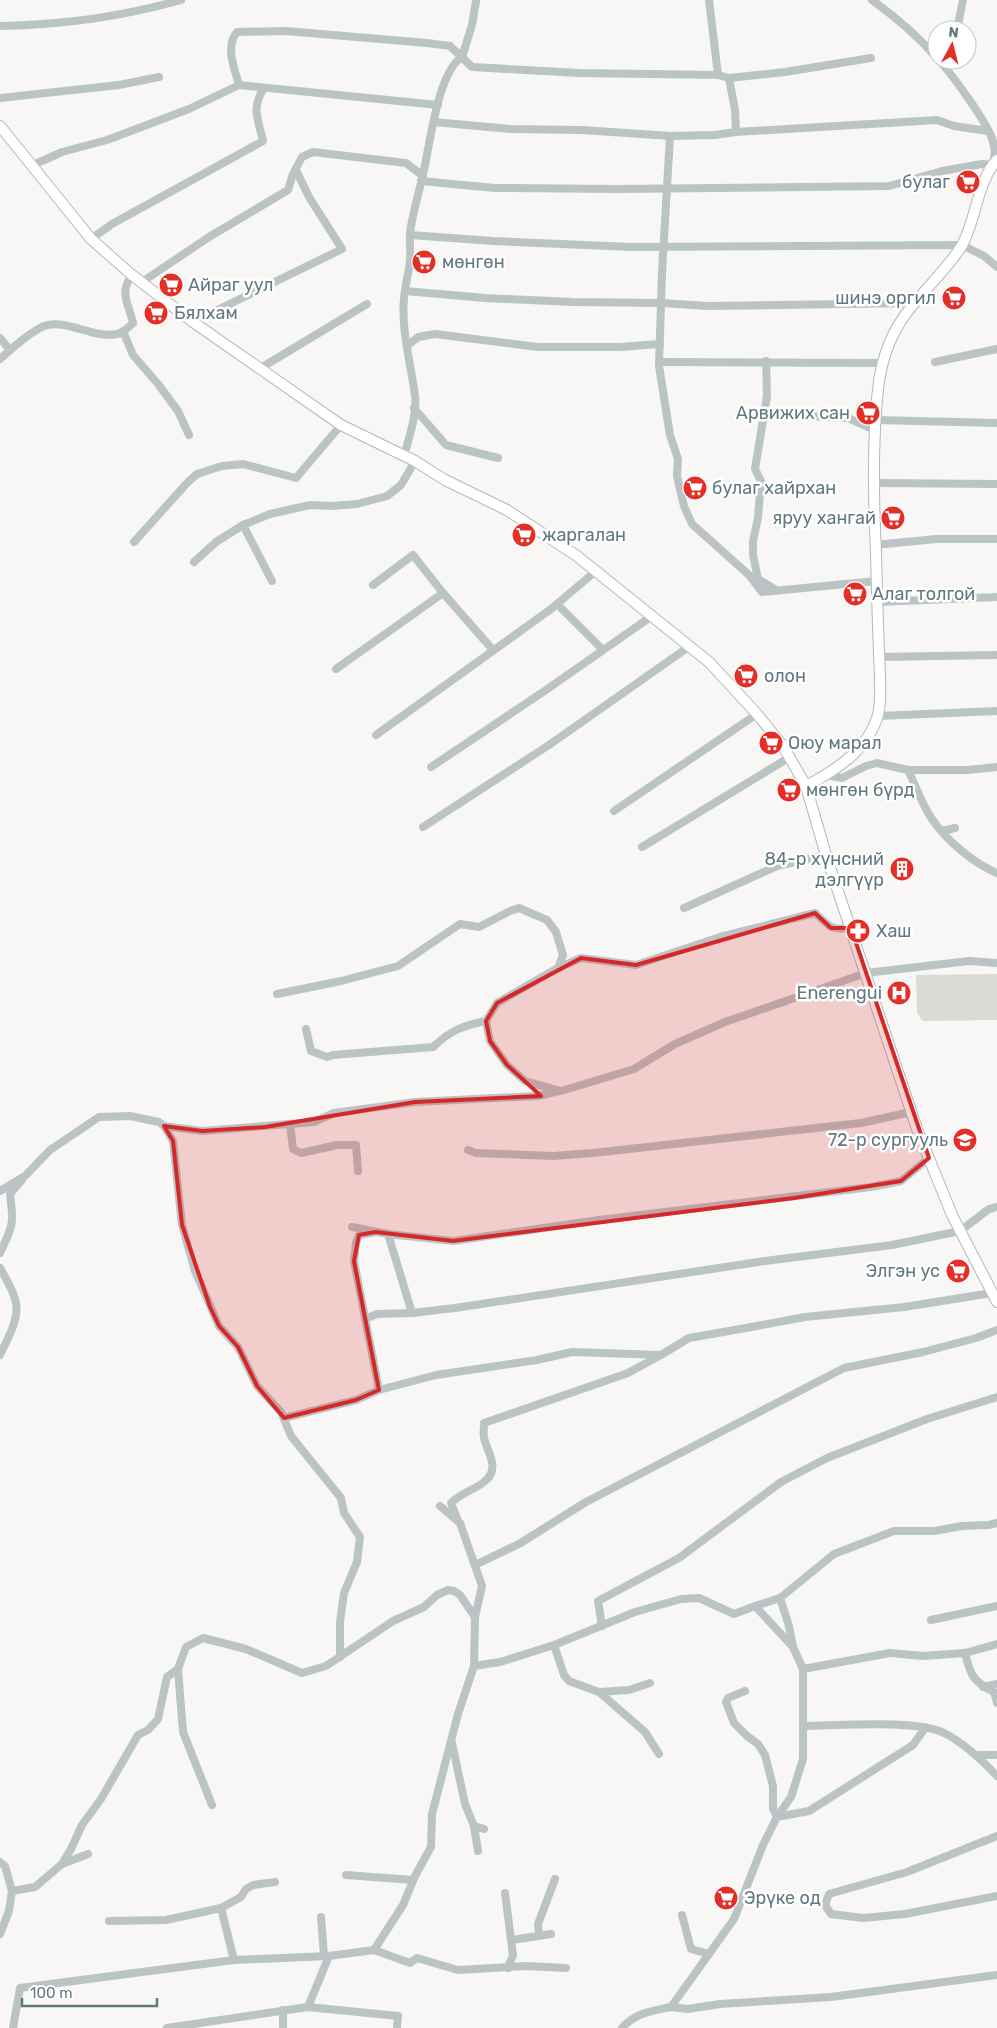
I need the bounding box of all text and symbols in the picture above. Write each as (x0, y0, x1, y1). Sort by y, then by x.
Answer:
north arrow (927, 20, 977, 70)
text: N (947, 24, 960, 42)
supermarket icon: булаг (955, 169, 981, 195)
place label: булаг (902, 171, 950, 193)
supermarket icon: мөнгөн (411, 249, 437, 275)
place label: мөнгөн (442, 251, 505, 273)
supermarket icon: Айраг уул (158, 272, 184, 298)
place label: Айраг уул (188, 274, 273, 296)
supermarket icon: шинэ оргил (941, 285, 967, 311)
place label: шинэ оргил (835, 287, 936, 309)
supermarket icon: Бялхам (143, 300, 169, 326)
place label: Бялхам (174, 302, 238, 324)
supermarket icon: Арвижих сан (855, 400, 881, 426)
place label: Арвижих сан (736, 402, 850, 424)
supermarket icon: булаг хайрхан (682, 475, 708, 501)
place label: булаг хайрхан (712, 477, 836, 499)
supermarket icon: яруу хангай (880, 505, 906, 531)
place label: яруу хангай (772, 507, 876, 529)
supermarket icon: жаргалан (511, 522, 537, 548)
place label: жаргалан (542, 524, 626, 546)
supermarket icon: Алаг толгой (842, 581, 868, 607)
place label: Алаг толгой (872, 583, 975, 605)
supermarket icon: олон (733, 663, 759, 689)
place label: олон (764, 665, 806, 687)
supermarket icon: Оюу марал (758, 730, 784, 756)
place label: Оюу марал (788, 732, 882, 754)
supermarket icon: мөнгөн бүрд (776, 777, 802, 803)
place label: мөнгөн бүрд (806, 779, 915, 801)
place label: 84-р хүнсний дэлгүүр (764, 848, 884, 891)
building icon: 84-р хүнсний дэлгүүр (889, 856, 915, 882)
pharmacy icon: Хаш (845, 918, 871, 944)
place label: Хаш (876, 920, 912, 942)
hospital icon: Enerengui (886, 980, 912, 1006)
place label: Enerengui (797, 982, 882, 1004)
school or university icon: 72-р сургууль (952, 1127, 978, 1153)
place label: 72-р сургууль (828, 1129, 948, 1151)
supermarket icon: Элгэн ус (945, 1258, 971, 1284)
place label: Элгэн ус (866, 1260, 940, 1282)
supermarket icon: Эрүке од (713, 1885, 739, 1911)
place label: Эрүке од (744, 1887, 821, 1909)
scale bar (22, 1976, 158, 2008)
text: 100 m (30, 1984, 72, 2002)

